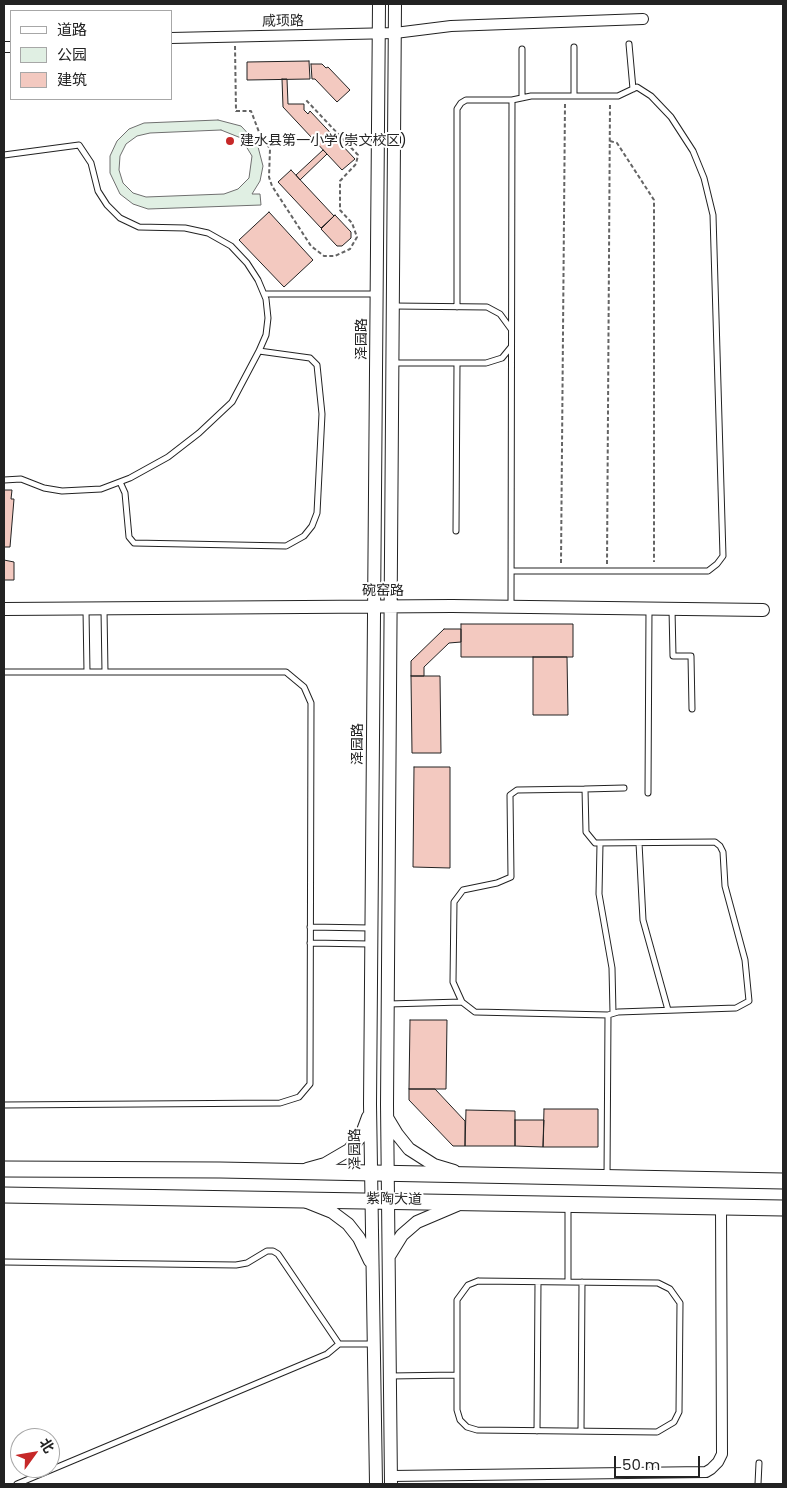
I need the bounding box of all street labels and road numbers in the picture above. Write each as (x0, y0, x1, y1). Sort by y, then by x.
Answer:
street label: 咸顼路 (262, 13, 304, 31)
street label: 泽园路 (354, 318, 370, 360)
street label: 碗窑路 (362, 583, 404, 599)
street label: 泽园路 (350, 723, 366, 765)
street label: 泽园路 (347, 1128, 365, 1170)
street label: 紫陶大道 (366, 1191, 422, 1209)

